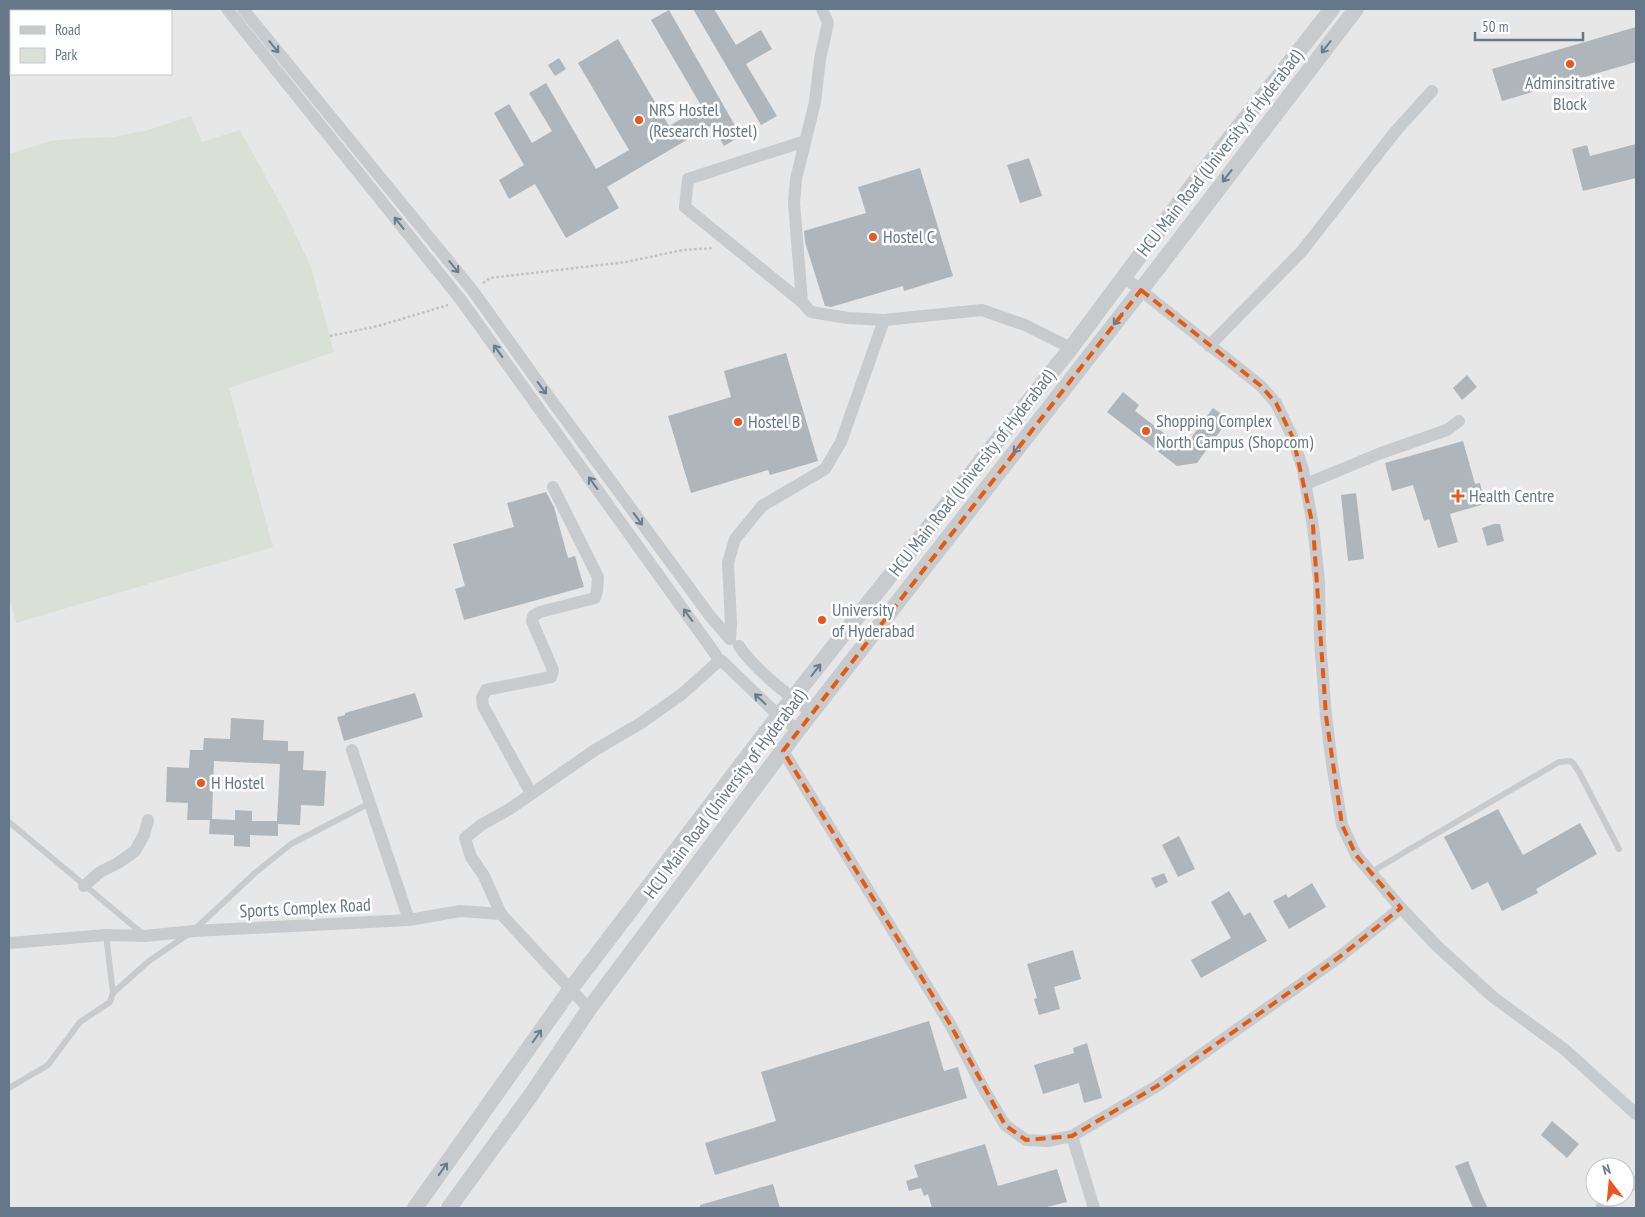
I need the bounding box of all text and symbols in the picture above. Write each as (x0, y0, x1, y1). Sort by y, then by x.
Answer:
legend (10, 10, 172, 75)
scale bar (1475, 10, 1582, 42)
text: 50 m (1482, 17, 1508, 36)
text: Road (55, 20, 81, 39)
one-way arrow (268, 40, 279, 53)
one-way arrow (1321, 40, 1332, 53)
street label: HCU Main Road (University of Hyderabad) (1132, 44, 1308, 261)
text: Park (55, 45, 77, 64)
marker: Adminsitrative Block (1564, 58, 1576, 70)
place label: Adminsitrative Block (1525, 71, 1615, 115)
place label: NRS Hostel (Research Hostel) (649, 98, 757, 142)
marker: NRS Hostel (Research Hostel) (633, 114, 645, 126)
one-way arrow (1222, 169, 1232, 183)
one-way arrow (394, 217, 405, 230)
place label: Hostel C (883, 225, 935, 248)
marker: Hostel C (867, 231, 879, 243)
one-way arrow (448, 261, 460, 274)
one-way arrow (1112, 312, 1123, 325)
one-way arrow (493, 344, 503, 358)
street label: HCU Main Road (University of Hyderabad) (884, 364, 1060, 581)
one-way arrow (537, 381, 547, 395)
place label: Shopping Complex North Campus (Shopcom) (1156, 409, 1314, 453)
place label: Hostel B (748, 410, 800, 433)
marker: Hostel B (732, 416, 744, 428)
marker: Shopping Complex North Campus (Shopcom) (1140, 425, 1152, 437)
one-way arrow (1013, 440, 1023, 454)
one-way arrow (588, 476, 598, 490)
place label: Health Centre (1469, 484, 1555, 507)
marker: Health Centre (1451, 489, 1465, 503)
one-way arrow (633, 512, 643, 526)
place label: University of Hyderabad (832, 598, 915, 642)
one-way arrow (683, 608, 693, 622)
marker: University of Hyderabad (816, 614, 828, 626)
one-way arrow (810, 664, 821, 677)
street label: HCU Main Road (University of Hyderabad) (638, 684, 811, 903)
one-way arrow (754, 693, 767, 705)
place label: H Hostel (211, 771, 265, 794)
marker: H Hostel (195, 777, 207, 789)
street label: Sports Complex Road (239, 893, 371, 922)
one-way arrow (532, 1029, 542, 1043)
north arrow (1585, 1157, 1635, 1207)
text: N (1600, 1160, 1613, 1179)
one-way arrow (438, 1162, 448, 1176)

